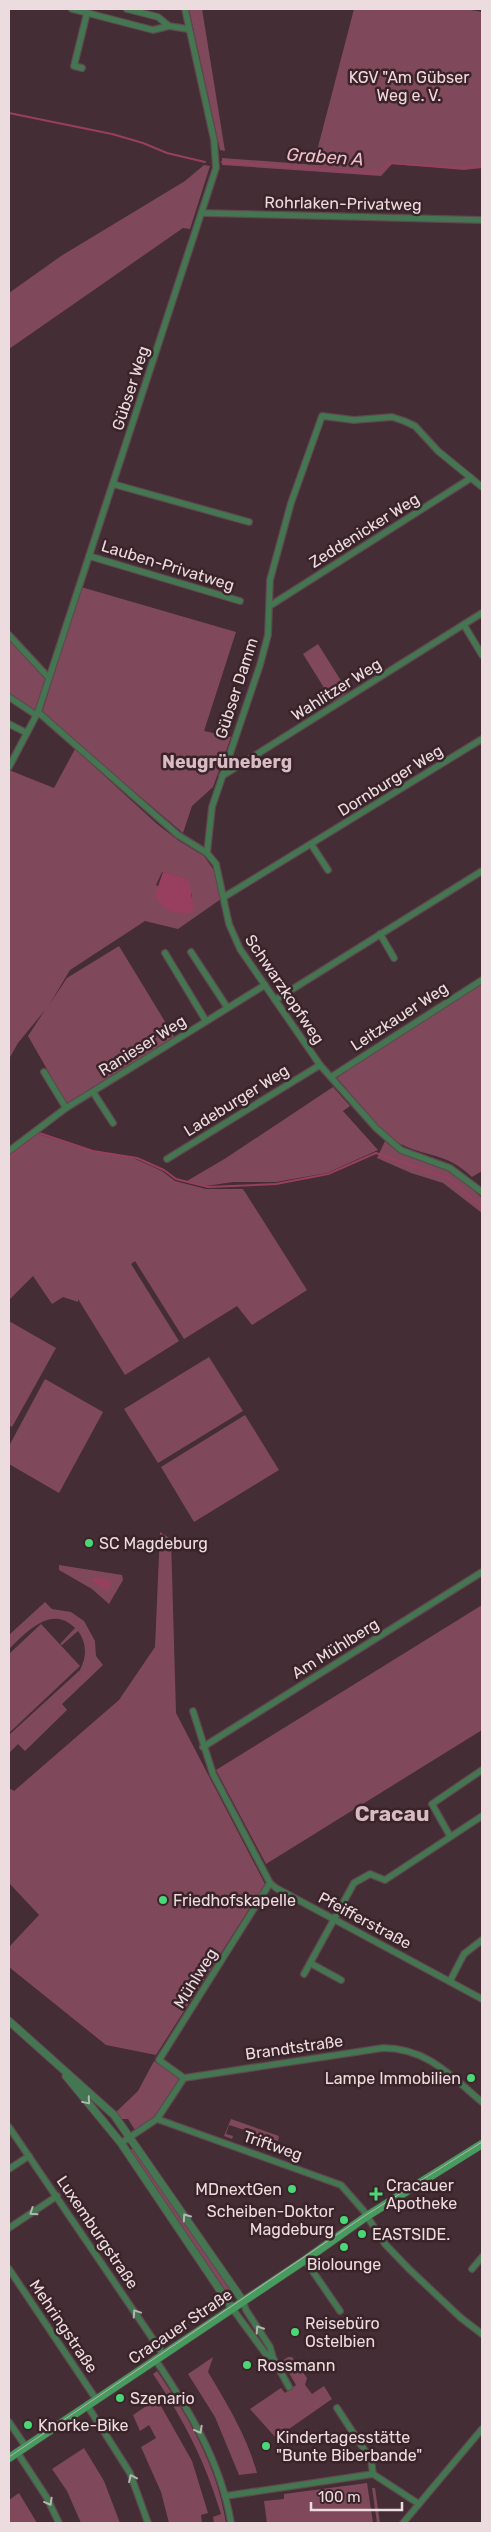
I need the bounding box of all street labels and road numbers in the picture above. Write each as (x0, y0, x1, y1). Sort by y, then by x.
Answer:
street label: Rohrlaken-Privatweg (264, 193, 422, 214)
street label: Gübser Weg (108, 344, 153, 433)
street label: Zeddenicker Weg (306, 489, 423, 572)
street label: Lauben-Privatweg (99, 536, 237, 595)
street label: Gübser Damm (211, 635, 262, 741)
street label: Wahlitzer Weg (288, 654, 385, 725)
street label: Dornburger Weg (334, 741, 446, 820)
street label: Schwarzkopfweg (241, 931, 328, 1048)
street label: Leitzkauer Weg (347, 978, 451, 1055)
street label: Ranieser Weg (95, 1011, 189, 1080)
street label: Ladeburger Weg (180, 1060, 292, 1140)
street label: Am Mühlberg (288, 1614, 382, 1683)
street label: Pfeifferstraße (315, 1888, 415, 1953)
street label: Mühlweg (170, 1945, 221, 2012)
street label: Brandtstraße (244, 2031, 344, 2064)
street label: Triftweg (241, 2126, 305, 2164)
street label: Luxemburgstraße (53, 2172, 142, 2292)
street label: Mehringstraße (25, 2276, 102, 2376)
street label: Cracauer Straße (125, 2285, 236, 2368)

